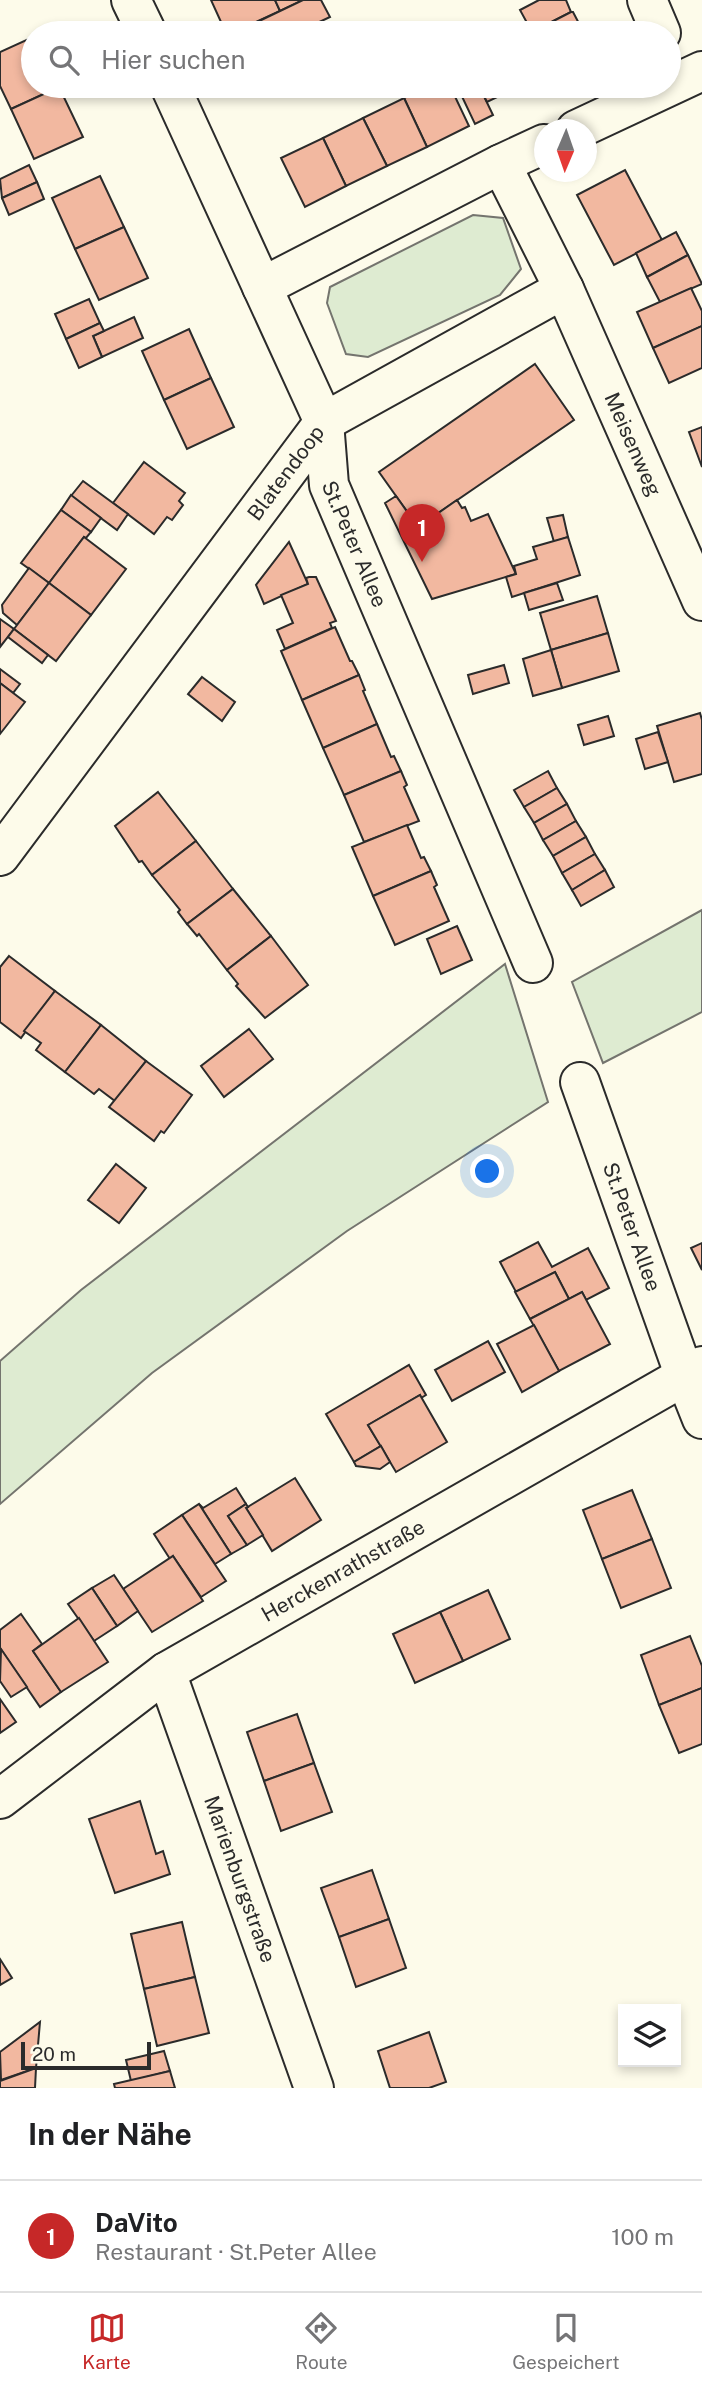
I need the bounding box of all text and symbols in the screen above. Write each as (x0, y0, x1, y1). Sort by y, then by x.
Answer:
search box (21, 21, 681, 98)
icon: search (45, 41, 83, 79)
text: Hier suchen (101, 44, 246, 75)
north arrow (534, 119, 597, 182)
street label: Meisenweg (599, 388, 667, 500)
street label: Blatendoop (242, 420, 329, 525)
street label: St.Peter Allee (317, 477, 393, 611)
pin: 1 (399, 504, 445, 562)
your location (470, 1154, 504, 1188)
street label: St.Peter Allee (598, 1159, 667, 1295)
street label: Herckenrathstraße (257, 1514, 429, 1627)
street label: Marienburgstraße (199, 1792, 281, 1966)
map controls (618, 2004, 681, 2067)
button: layers (618, 2004, 681, 2067)
scale bar (21, 2039, 150, 2071)
text: 20 m (32, 2043, 76, 2065)
text: In der Nähe (28, 2116, 192, 2152)
text: DaVito (95, 2207, 178, 2238)
text: 1 (46, 2223, 56, 2250)
text: 100 m (611, 2223, 674, 2250)
text: Restaurant · St.Peter Allee (95, 2238, 377, 2265)
tab: Karte (82, 2309, 131, 2373)
tab: Route (295, 2309, 348, 2373)
tab: Gespeichert (512, 2309, 620, 2373)

